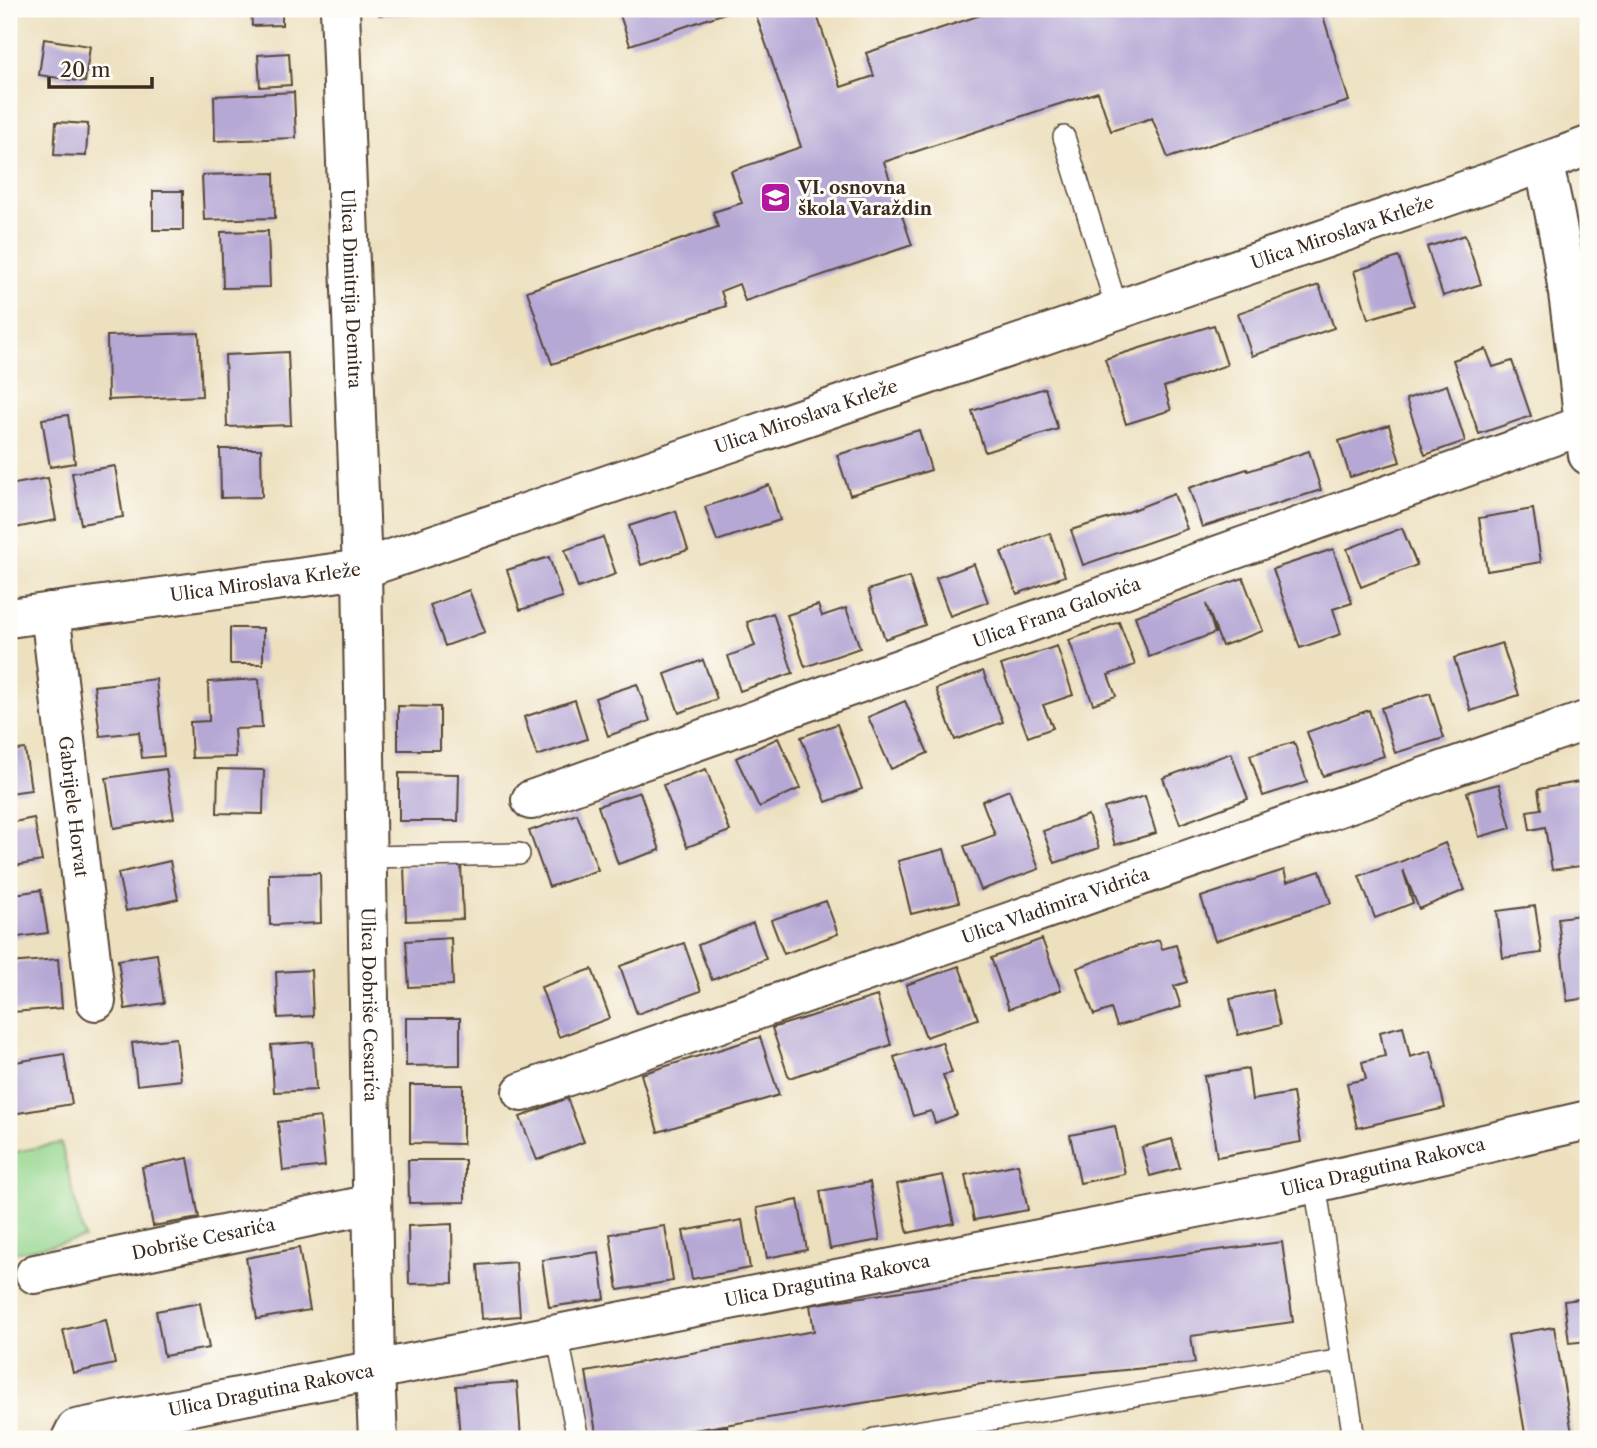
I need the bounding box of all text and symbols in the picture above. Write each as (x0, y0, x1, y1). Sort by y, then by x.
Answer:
scale bar (49, 46, 152, 90)
text: 20 m (60, 57, 111, 82)
place label: VI. osnovna škola Varaždin (797, 177, 933, 220)
school or university icon: VI. osnovna škola Varaždin (758, 181, 792, 215)
street label: Ulica Dimitrija Demitra (336, 189, 366, 389)
street label: Ulica Miroslava Krleže (1248, 191, 1437, 274)
street label: Ulica Miroslava Krleže (712, 375, 901, 458)
street label: Ulica Miroslava Krleže (169, 558, 362, 607)
street label: Ulica Frana Galovića (970, 573, 1144, 653)
street label: Gabrijele Horvat (54, 735, 92, 879)
street label: Ulica Vladimira Vidrića (959, 863, 1153, 949)
street label: Ulica Dobriše Cesarića (356, 907, 382, 1102)
street label: Ulica Dragutina Rakovca (1279, 1133, 1488, 1201)
street label: Dobriše Cesarića (130, 1213, 278, 1265)
street label: Ulica Dragutina Rakovca (723, 1250, 932, 1312)
street label: Ulica Dragutina Rakovca (166, 1359, 376, 1422)

